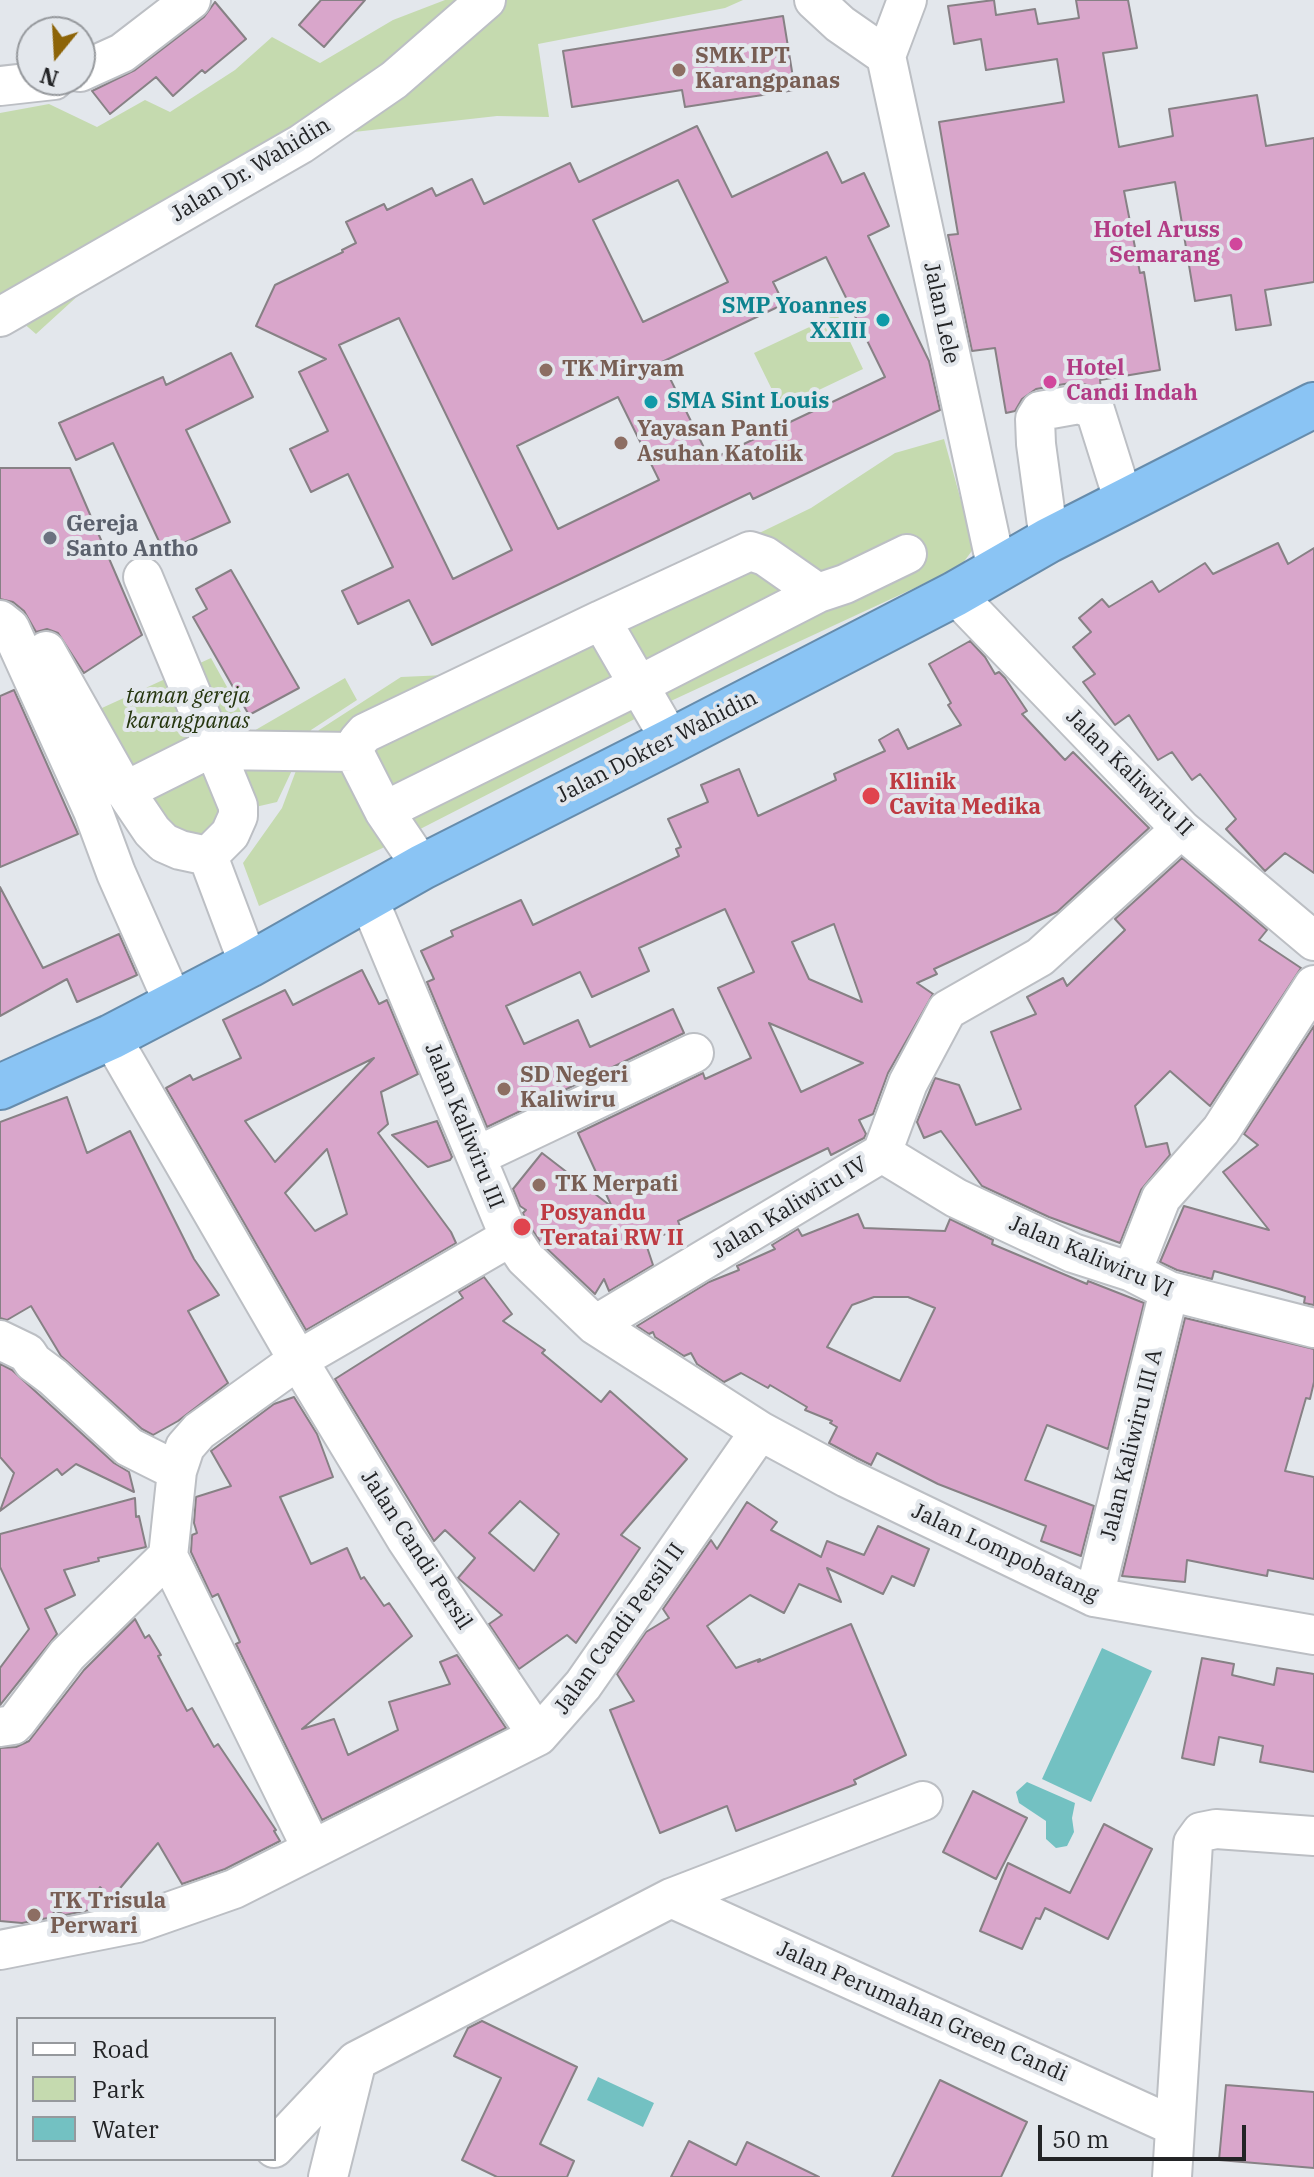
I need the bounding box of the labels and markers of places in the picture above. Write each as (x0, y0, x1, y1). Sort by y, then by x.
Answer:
place label: SMK IPT Karangpanas (695, 44, 840, 96)
marker: SMK IPT Karangpanas (670, 61, 688, 79)
place label: Hotel Aruss Semarang (1094, 218, 1220, 270)
marker: Hotel Aruss Semarang (1227, 235, 1245, 253)
place label: SMP Yoannes XXIII (722, 294, 867, 346)
marker: SMP Yoannes XXIII (874, 311, 892, 329)
place label: Hotel Candi Indah (1066, 356, 1198, 408)
place label: TK Miryam (562, 357, 684, 383)
marker: TK Miryam (537, 361, 555, 379)
marker: Hotel Candi Indah (1041, 373, 1059, 391)
place label: SMA Sint Louis (667, 389, 829, 415)
marker: SMA Sint Louis (642, 393, 660, 411)
place label: Yayasan Panti Asuhan Katolik (637, 417, 803, 468)
marker: Yayasan Panti Asuhan Katolik (612, 434, 630, 452)
place label: Gereja Santo Antho (66, 512, 198, 564)
marker: Gereja Santo Antho (41, 529, 59, 547)
place label: Klinik Cavita Medika (889, 770, 1041, 822)
marker: Klinik Cavita Medika (860, 785, 882, 807)
place label: SD Negeri Kaliwiru (520, 1063, 628, 1114)
marker: SD Negeri Kaliwiru (495, 1080, 513, 1098)
place label: TK Merpati (555, 1172, 678, 1198)
marker: TK Merpati (530, 1176, 548, 1194)
place label: Posyandu Teratai RW II (540, 1201, 684, 1252)
marker: Posyandu Teratai RW II (511, 1216, 533, 1238)
place label: TK Trisula Perwari (50, 1889, 166, 1940)
marker: TK Trisula Perwari (25, 1906, 43, 1924)

